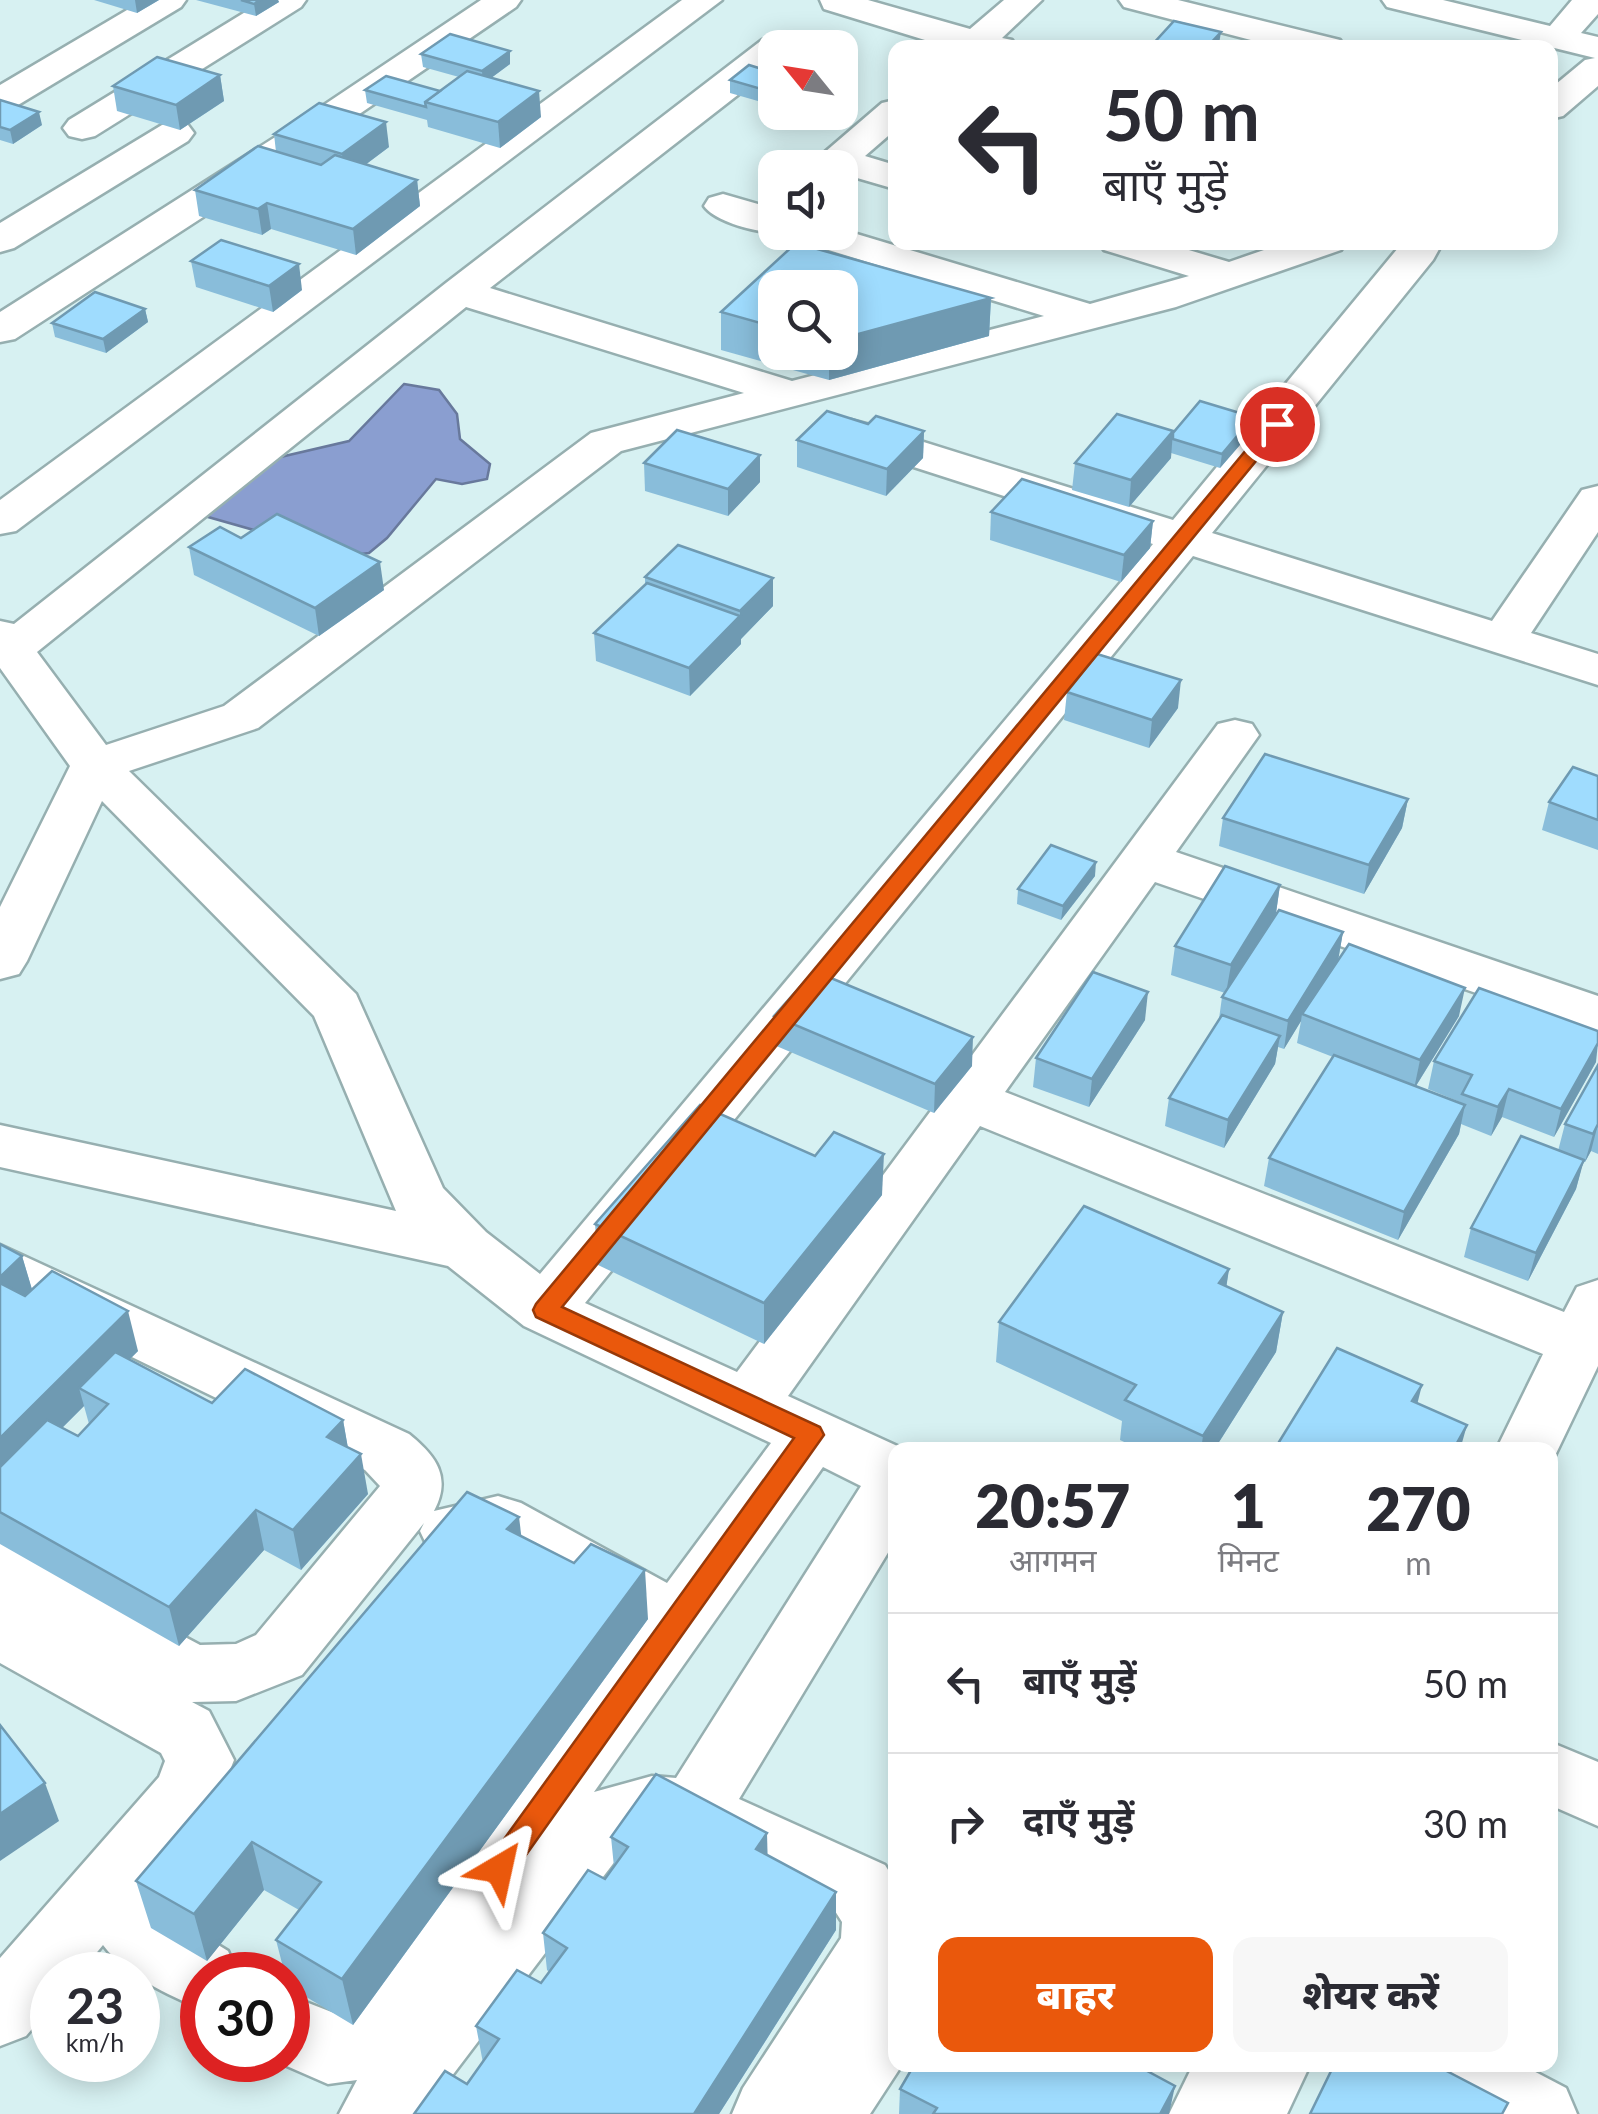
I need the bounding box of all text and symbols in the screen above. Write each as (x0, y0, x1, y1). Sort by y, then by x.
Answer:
north arrow (758, 30, 858, 130)
map controls (758, 30, 858, 370)
text: 50 m (1103, 72, 1260, 156)
icon: left (938, 80, 1068, 210)
button: sound (758, 150, 858, 250)
text: बाएँ मुड़ें (1103, 157, 1228, 211)
button: search (758, 270, 858, 370)
pin (1235, 382, 1320, 467)
icon: arrive (1250, 397, 1305, 452)
text: 20:57 (975, 1469, 1130, 1541)
text: 1 (1231, 1469, 1266, 1541)
text: 270 (1366, 1472, 1471, 1544)
text: आगमन (1009, 1540, 1097, 1579)
text: मिनट (1218, 1540, 1279, 1579)
text: m (1405, 1543, 1432, 1582)
icon: left (938, 1656, 993, 1711)
text: बाएँ मुड़ें (1023, 1656, 1136, 1702)
text: 50 m (1423, 1660, 1508, 1706)
icon: right (938, 1796, 993, 1851)
text: दाएँ मुड़ें (1023, 1796, 1134, 1842)
text: 30 m (1423, 1800, 1508, 1846)
position arrow (447, 1817, 551, 1921)
button: बाहर (938, 1937, 1213, 2052)
button: शेयर करें (1233, 1937, 1508, 2052)
speed limit sign: 30 (180, 1952, 310, 2082)
text: 23 (66, 1975, 124, 2035)
text: km/h (66, 2027, 124, 2057)

